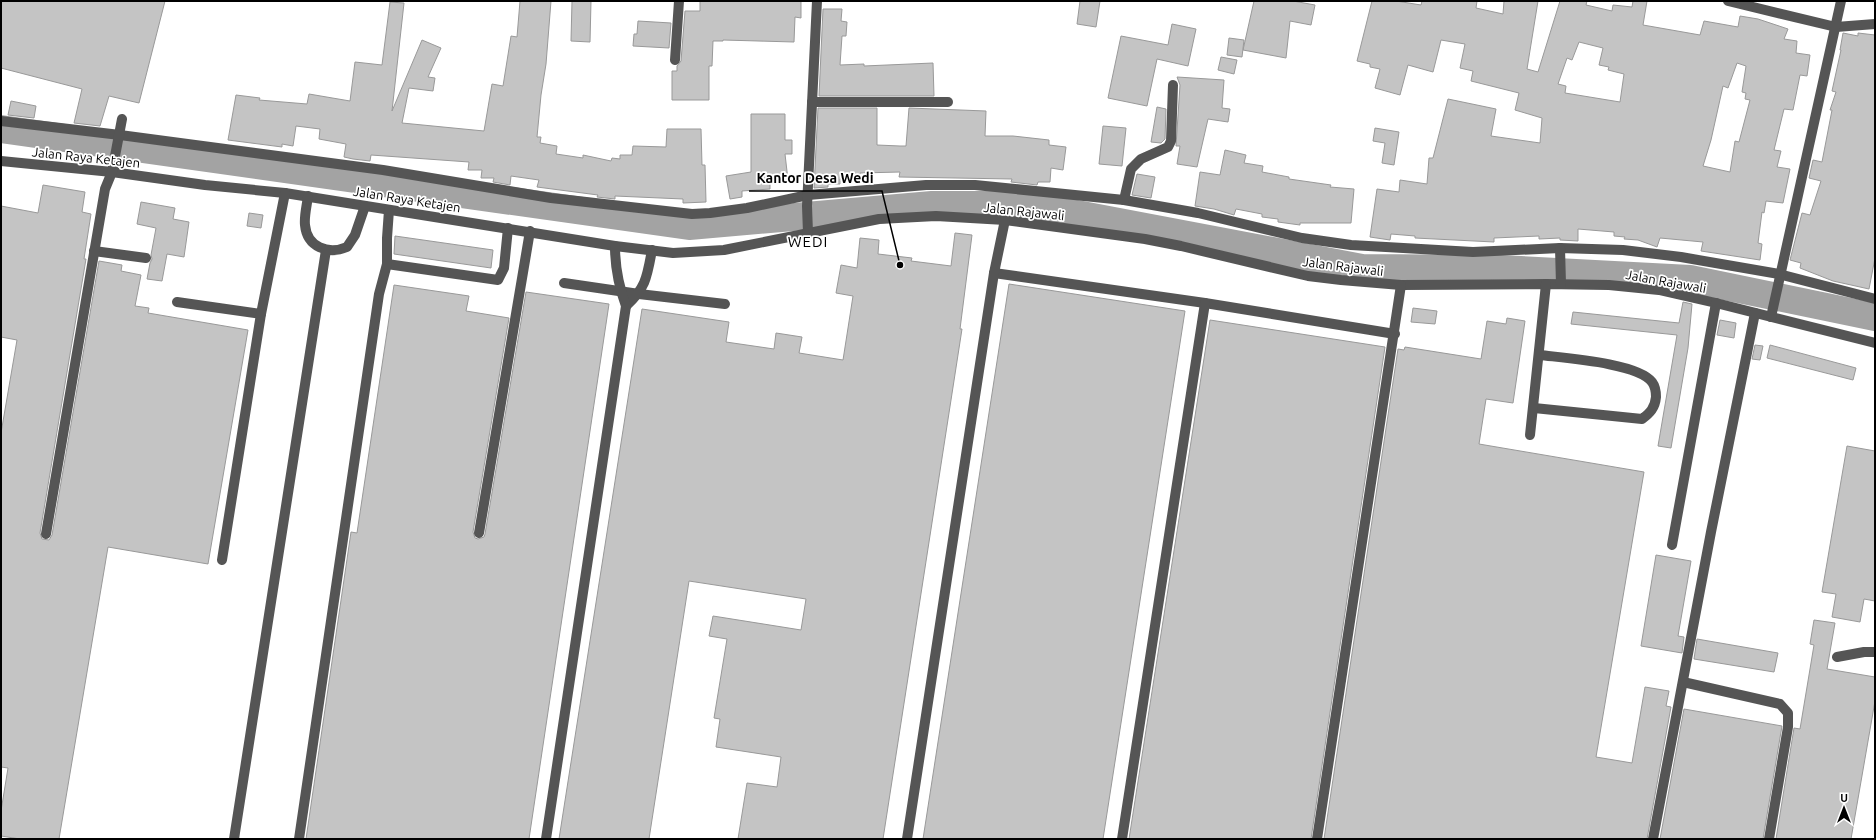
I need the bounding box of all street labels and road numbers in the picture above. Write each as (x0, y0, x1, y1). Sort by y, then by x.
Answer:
street label: Jalan Raya Ketajen (31, 144, 141, 170)
street label: Jalan Raya Ketajen (352, 184, 462, 214)
street label: Jalan Rajawali (983, 200, 1065, 222)
street label: Jalan Rajawali (1302, 254, 1384, 278)
street label: Jalan Rajawali (1625, 267, 1707, 295)

